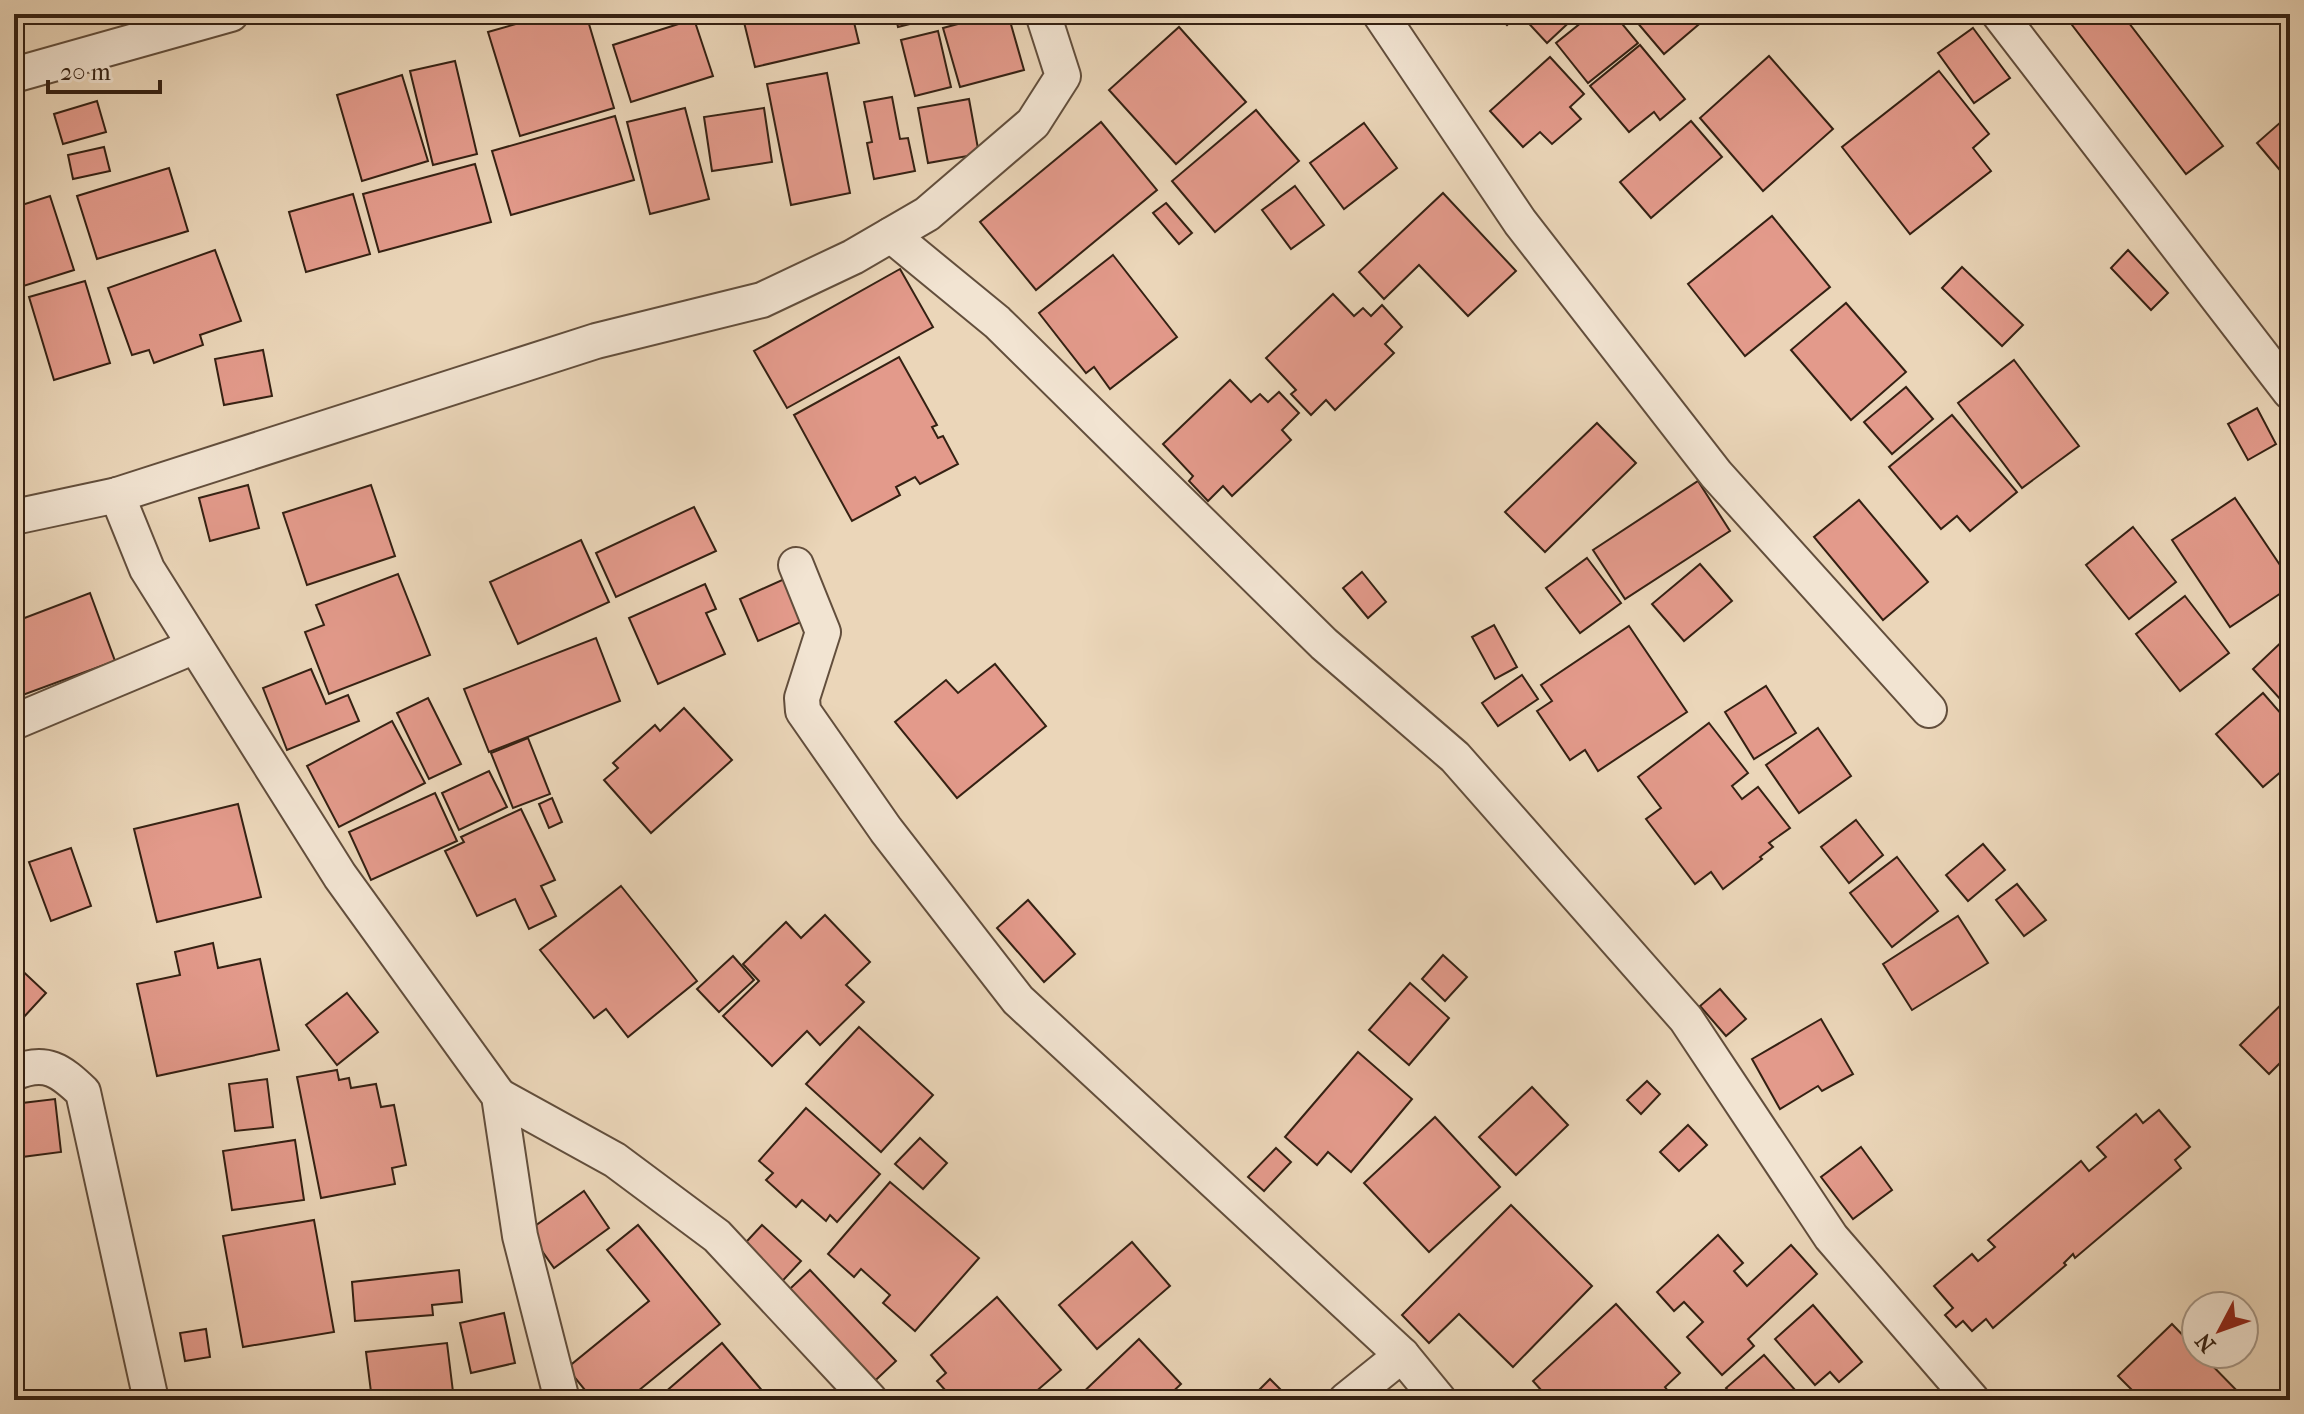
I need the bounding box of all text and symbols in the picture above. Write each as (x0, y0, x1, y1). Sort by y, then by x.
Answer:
scale bar (48, 44, 160, 94)
text: 20 m (60, 58, 111, 86)
north arrow (2180, 1290, 2260, 1370)
text: N (2190, 1327, 2221, 1357)

